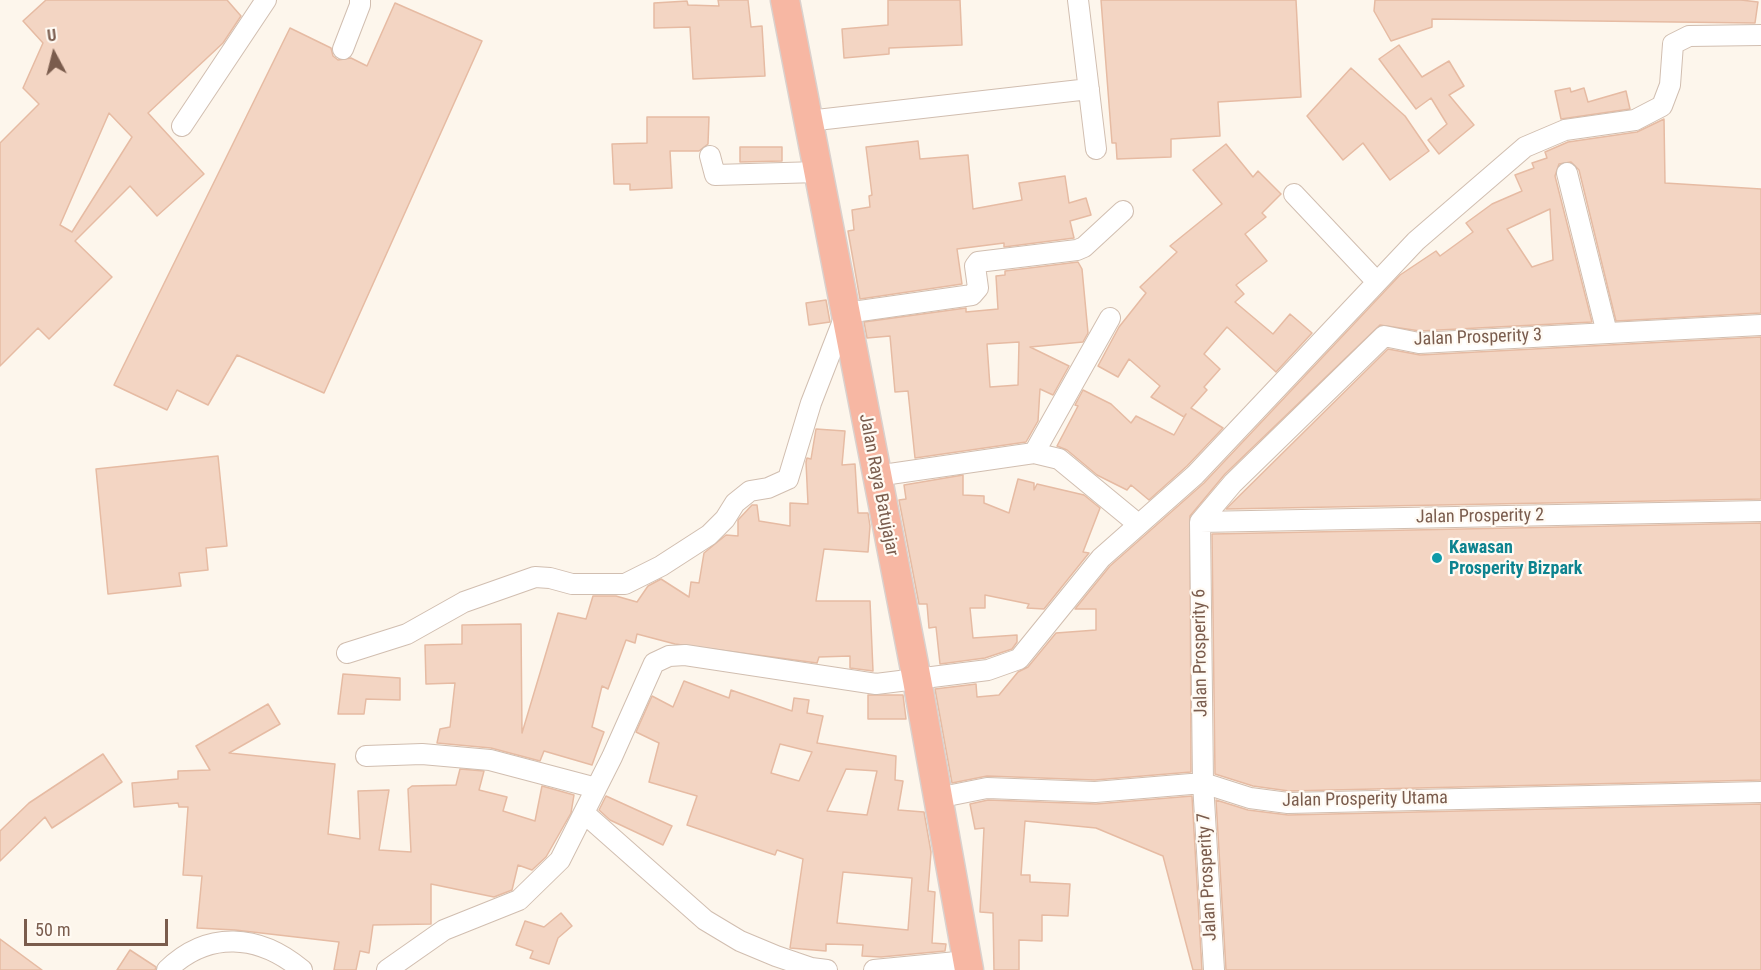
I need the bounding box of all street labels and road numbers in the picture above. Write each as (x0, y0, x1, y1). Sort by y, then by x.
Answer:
street label: Jalan Prosperity 3 (1414, 325, 1542, 351)
street label: Jalan Raya Batujajar (854, 412, 902, 558)
street label: Jalan Prosperity 2 (1416, 505, 1544, 529)
street label: Jalan Prosperity 6 (1189, 589, 1213, 717)
street label: Jalan Prosperity Utama (1282, 788, 1448, 812)
street label: Jalan Prosperity 7 (1194, 812, 1222, 942)

